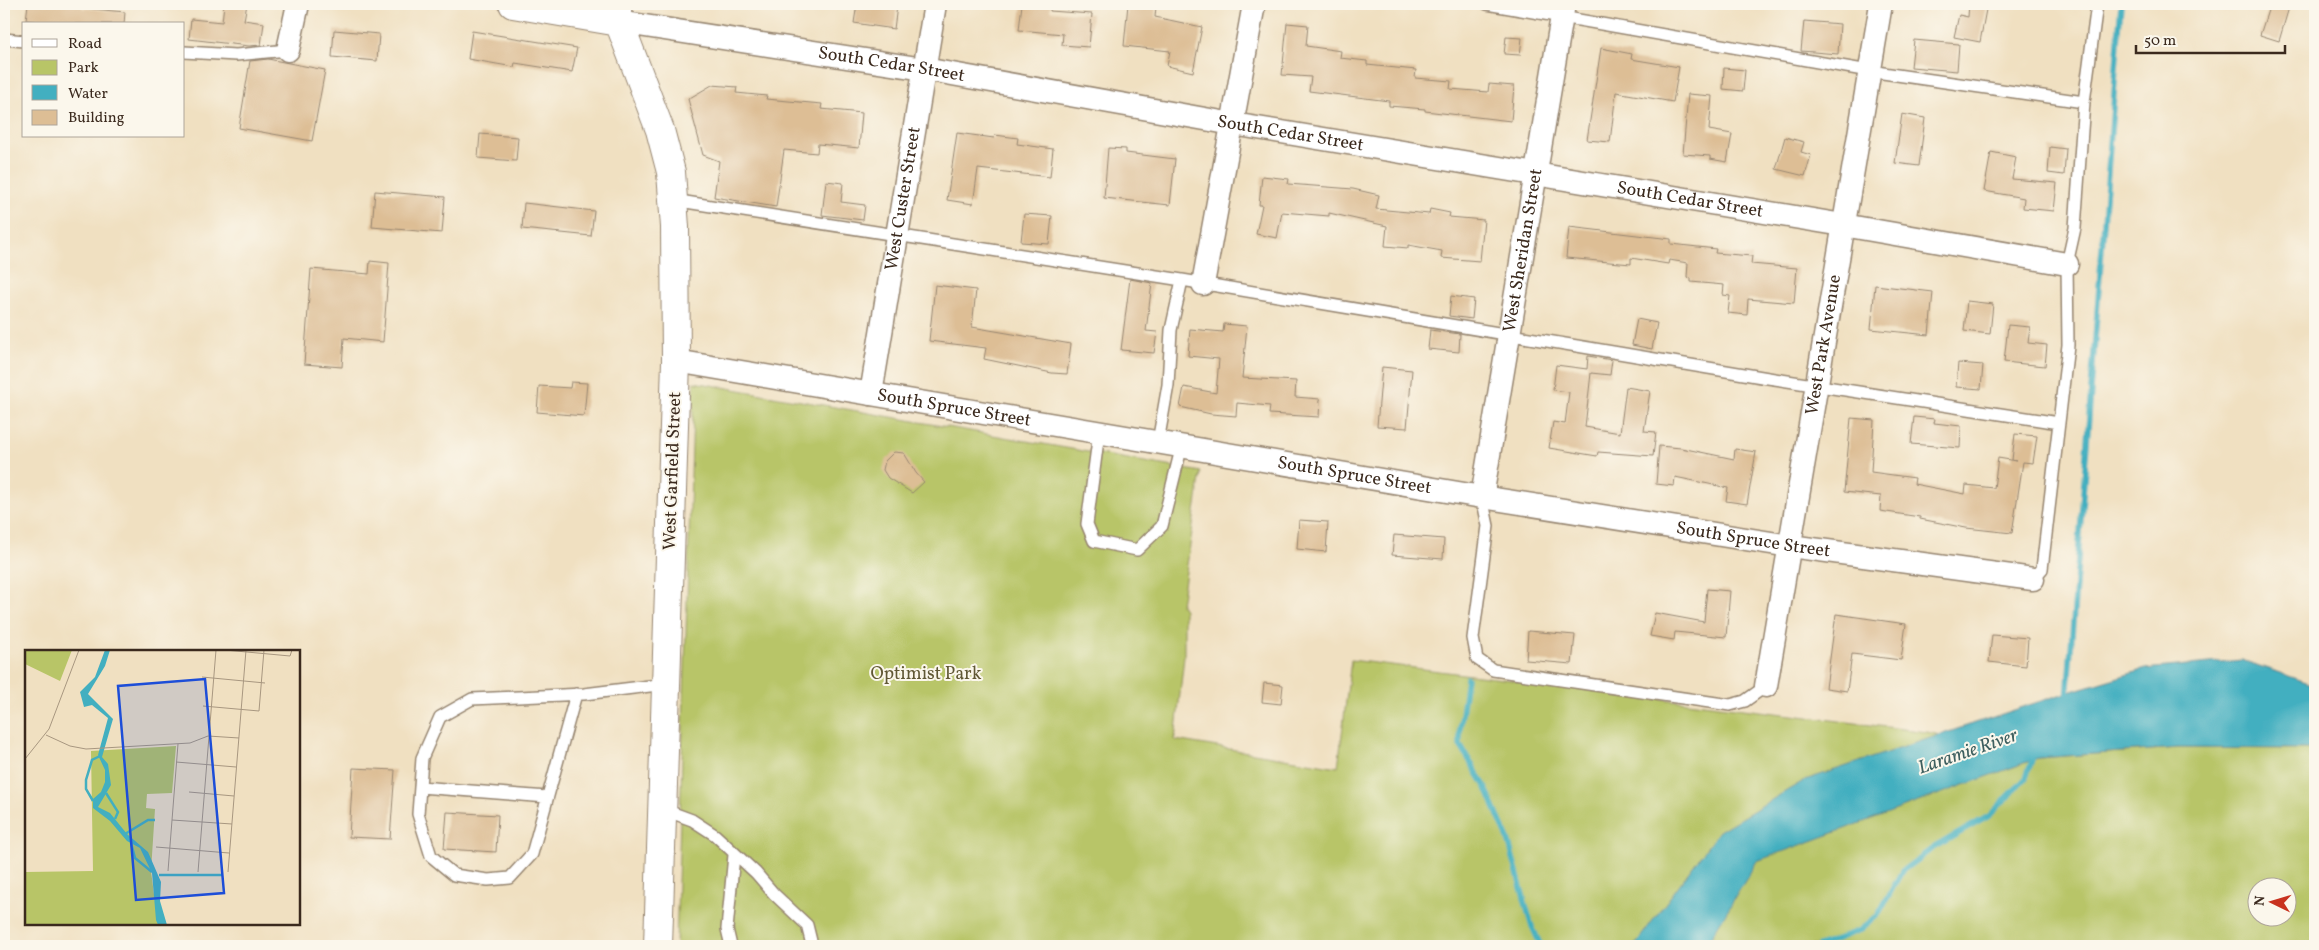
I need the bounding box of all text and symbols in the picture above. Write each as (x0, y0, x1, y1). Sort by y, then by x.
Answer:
legend (22, 22, 185, 138)
scale bar (2136, 22, 2285, 54)
text: 50 m (2144, 31, 2176, 52)
text: Road (68, 34, 102, 55)
street label: South Cedar Street (816, 40, 967, 89)
text: Park (68, 58, 99, 79)
text: Water (68, 84, 108, 105)
text: Building (68, 108, 125, 129)
street label: South Cedar Street (1215, 109, 1366, 158)
street label: West Custer Street (879, 125, 927, 272)
street label: West Sheridan Street (1497, 167, 1549, 334)
street label: South Cedar Street (1615, 175, 1765, 224)
street label: West Park Avenue (1799, 273, 1848, 417)
street label: South Spruce Street (875, 383, 1033, 433)
street label: West Garfield Street (658, 391, 688, 551)
street label: South Spruce Street (1276, 450, 1433, 501)
street label: South Spruce Street (1674, 516, 1832, 564)
inset map (25, 650, 300, 925)
park label: Optimist Park (871, 662, 982, 687)
water label: Laramie River (1915, 723, 2022, 781)
north arrow (2246, 878, 2296, 928)
text: N (2251, 895, 2270, 907)

